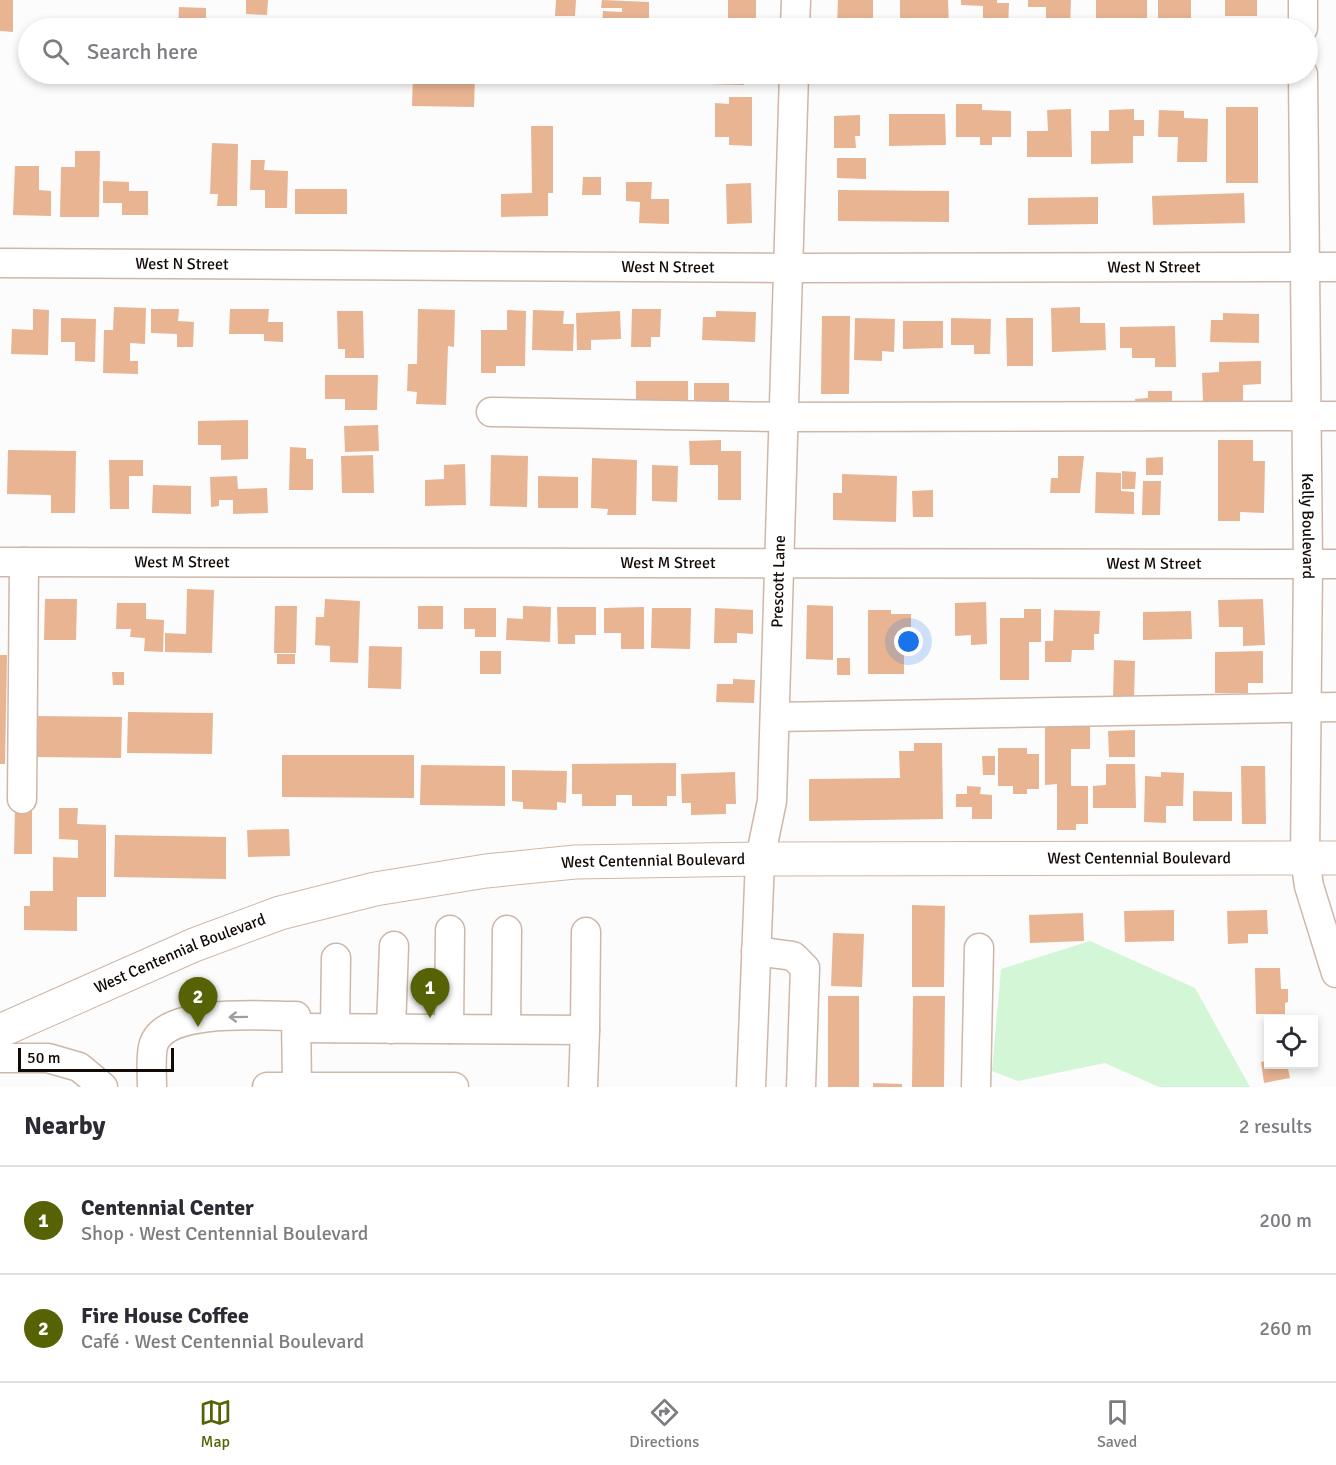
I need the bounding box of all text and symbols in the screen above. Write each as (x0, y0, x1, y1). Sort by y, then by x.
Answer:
search box (18, 18, 1318, 84)
icon: search (39, 35, 72, 68)
text: Search here (87, 38, 198, 65)
street label: West N Street (135, 254, 229, 274)
street label: West N Street (621, 257, 715, 278)
street label: West N Street (1107, 257, 1201, 277)
street label: Kelly Boulevard (1297, 473, 1318, 579)
street label: Prescott Lane (767, 535, 790, 628)
street label: West M Street (134, 552, 230, 572)
street label: West M Street (620, 553, 716, 573)
street label: West M Street (1106, 554, 1202, 574)
your location (894, 627, 923, 656)
street label: West Centennial Boulevard (1047, 848, 1231, 869)
street label: West Centennial Boulevard (560, 849, 745, 873)
street label: West Centennial Boulevard (91, 909, 268, 998)
pin: 1 (410, 968, 450, 1018)
pin: 2 (178, 978, 218, 1027)
one-way arrow (228, 1011, 248, 1022)
map controls (1264, 1015, 1318, 1069)
button: locate (1264, 1015, 1318, 1069)
scale bar (18, 1045, 174, 1072)
text: 50 m (27, 1048, 61, 1068)
text: Nearby (24, 1110, 105, 1142)
text: 2 results (1239, 1114, 1312, 1139)
text: Centennial Center (81, 1194, 254, 1221)
text: 1 (38, 1208, 49, 1233)
text: 200 m (1259, 1208, 1312, 1233)
text: Shop · West Centennial Boulevard (81, 1221, 368, 1246)
text: Fire House Coffee (81, 1302, 249, 1329)
text: 2 (38, 1316, 49, 1341)
text: 260 m (1259, 1316, 1312, 1341)
text: Café · West Centennial Boulevard (81, 1329, 364, 1354)
tab: Map (199, 1396, 232, 1452)
tab: Directions (629, 1396, 699, 1452)
tab: Saved (1097, 1396, 1137, 1452)

